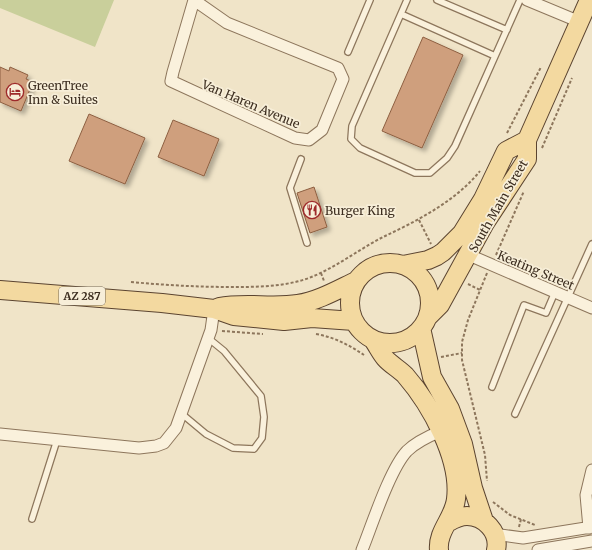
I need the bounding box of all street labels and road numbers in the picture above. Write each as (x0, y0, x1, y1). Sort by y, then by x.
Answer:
street label: Van Haren Avenue (199, 76, 302, 131)
street label: South Main Street (465, 157, 531, 255)
street label: Keating Street (495, 247, 577, 293)
road number: AZ 287 (59, 287, 105, 305)

